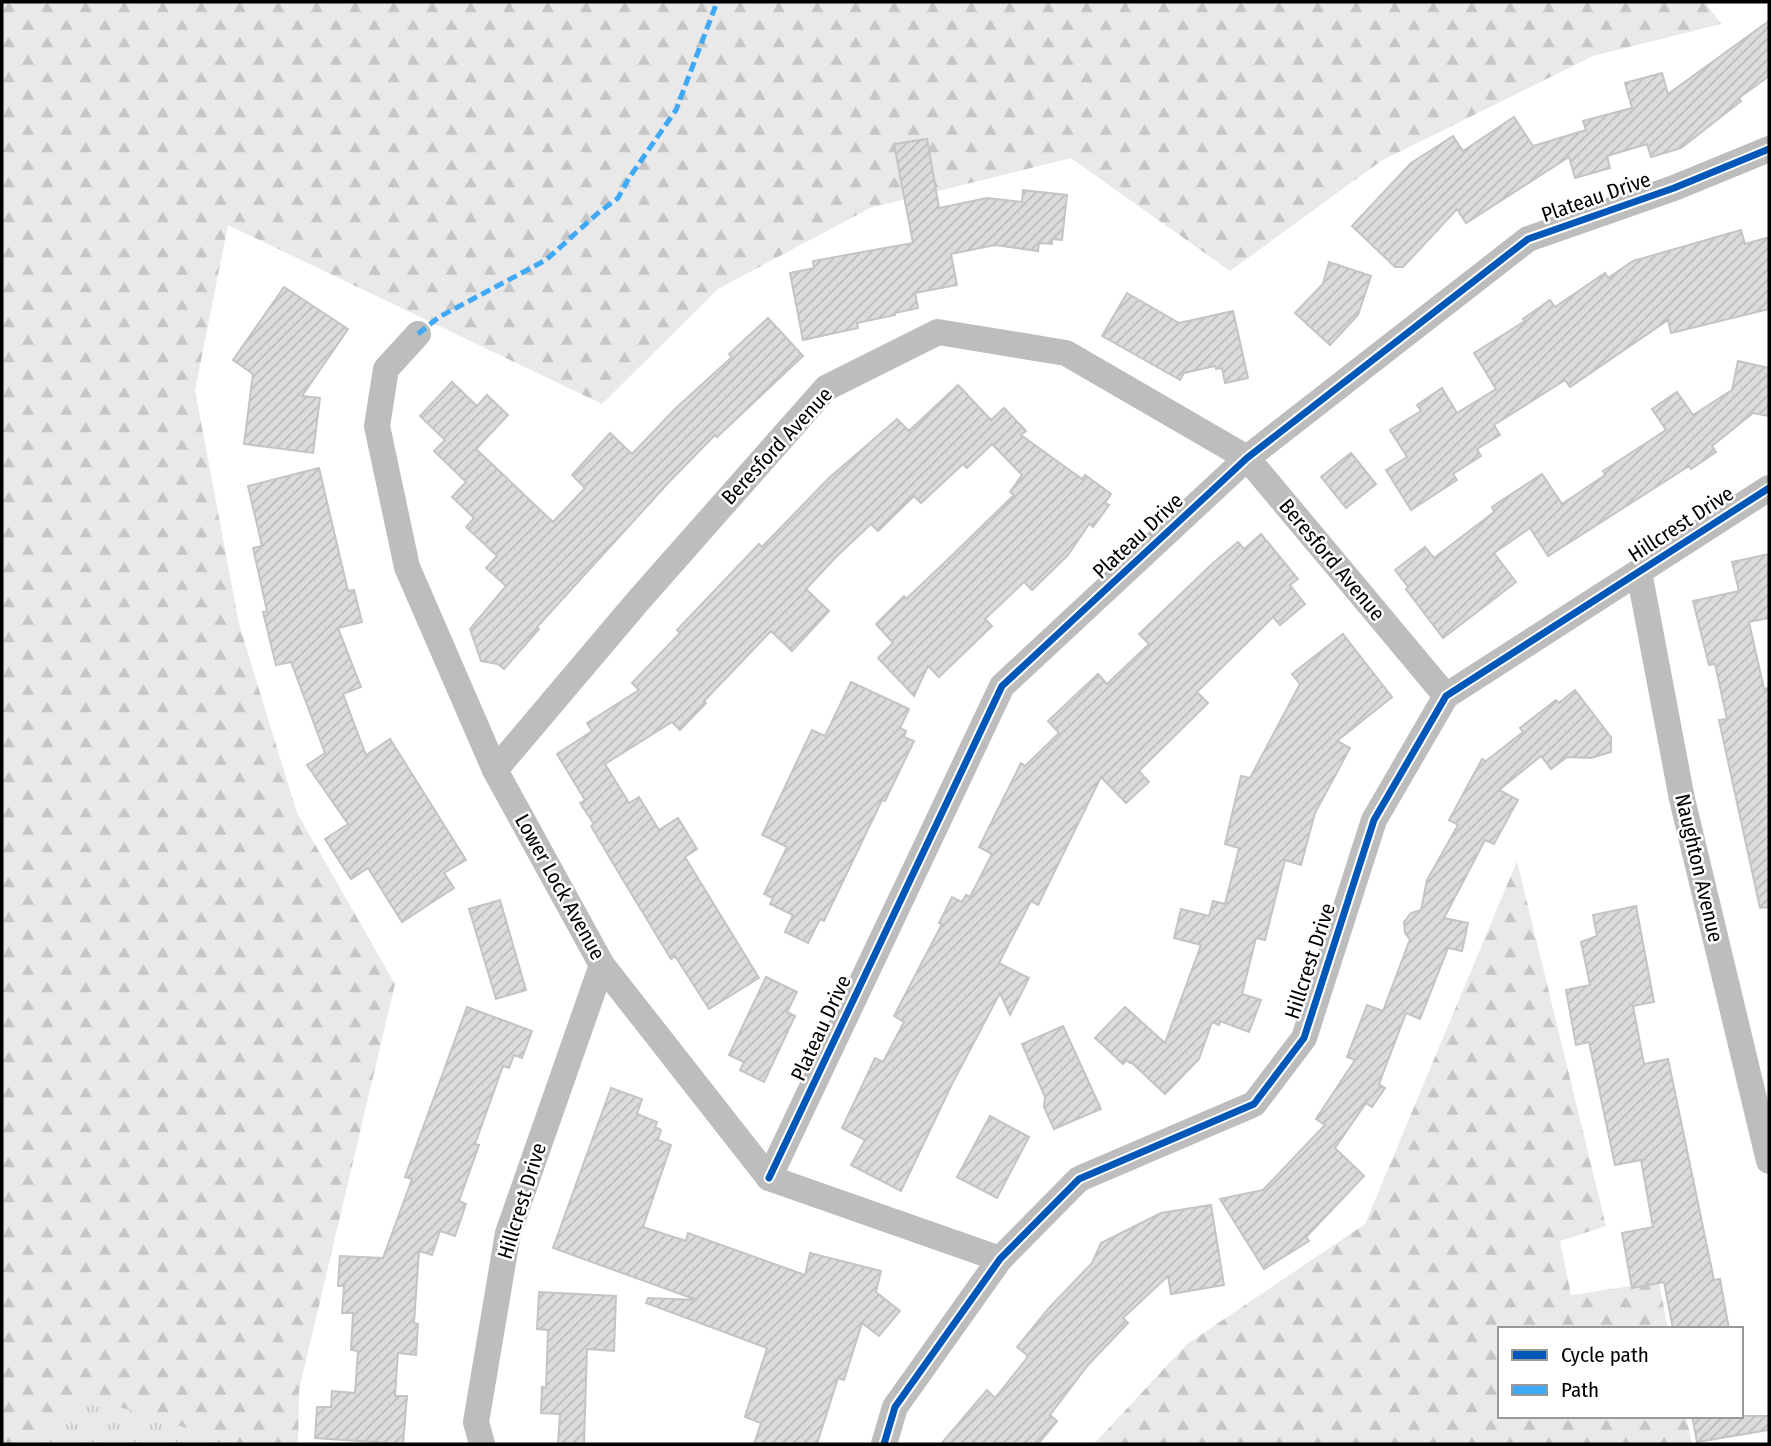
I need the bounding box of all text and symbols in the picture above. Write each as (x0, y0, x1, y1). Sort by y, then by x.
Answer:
street label: Plateau Drive (1538, 166, 1654, 228)
street label: Beresford Avenue (716, 382, 838, 510)
street label: Hillcrest Drive (1623, 480, 1739, 568)
street label: Plateau Drive (1087, 488, 1189, 584)
street label: Beresford Avenue (1273, 494, 1391, 626)
street label: Naughton Avenue (1669, 791, 1729, 945)
street label: Lower Lock Avenue (509, 809, 611, 965)
street label: Hillcrest Drive (1279, 900, 1341, 1022)
street label: Plateau Drive (785, 971, 857, 1085)
street label: Hillcrest Drive (492, 1140, 552, 1262)
legend (1498, 1327, 1743, 1418)
text: Cycle path (1561, 1342, 1649, 1368)
text: Path (1561, 1377, 1599, 1403)

